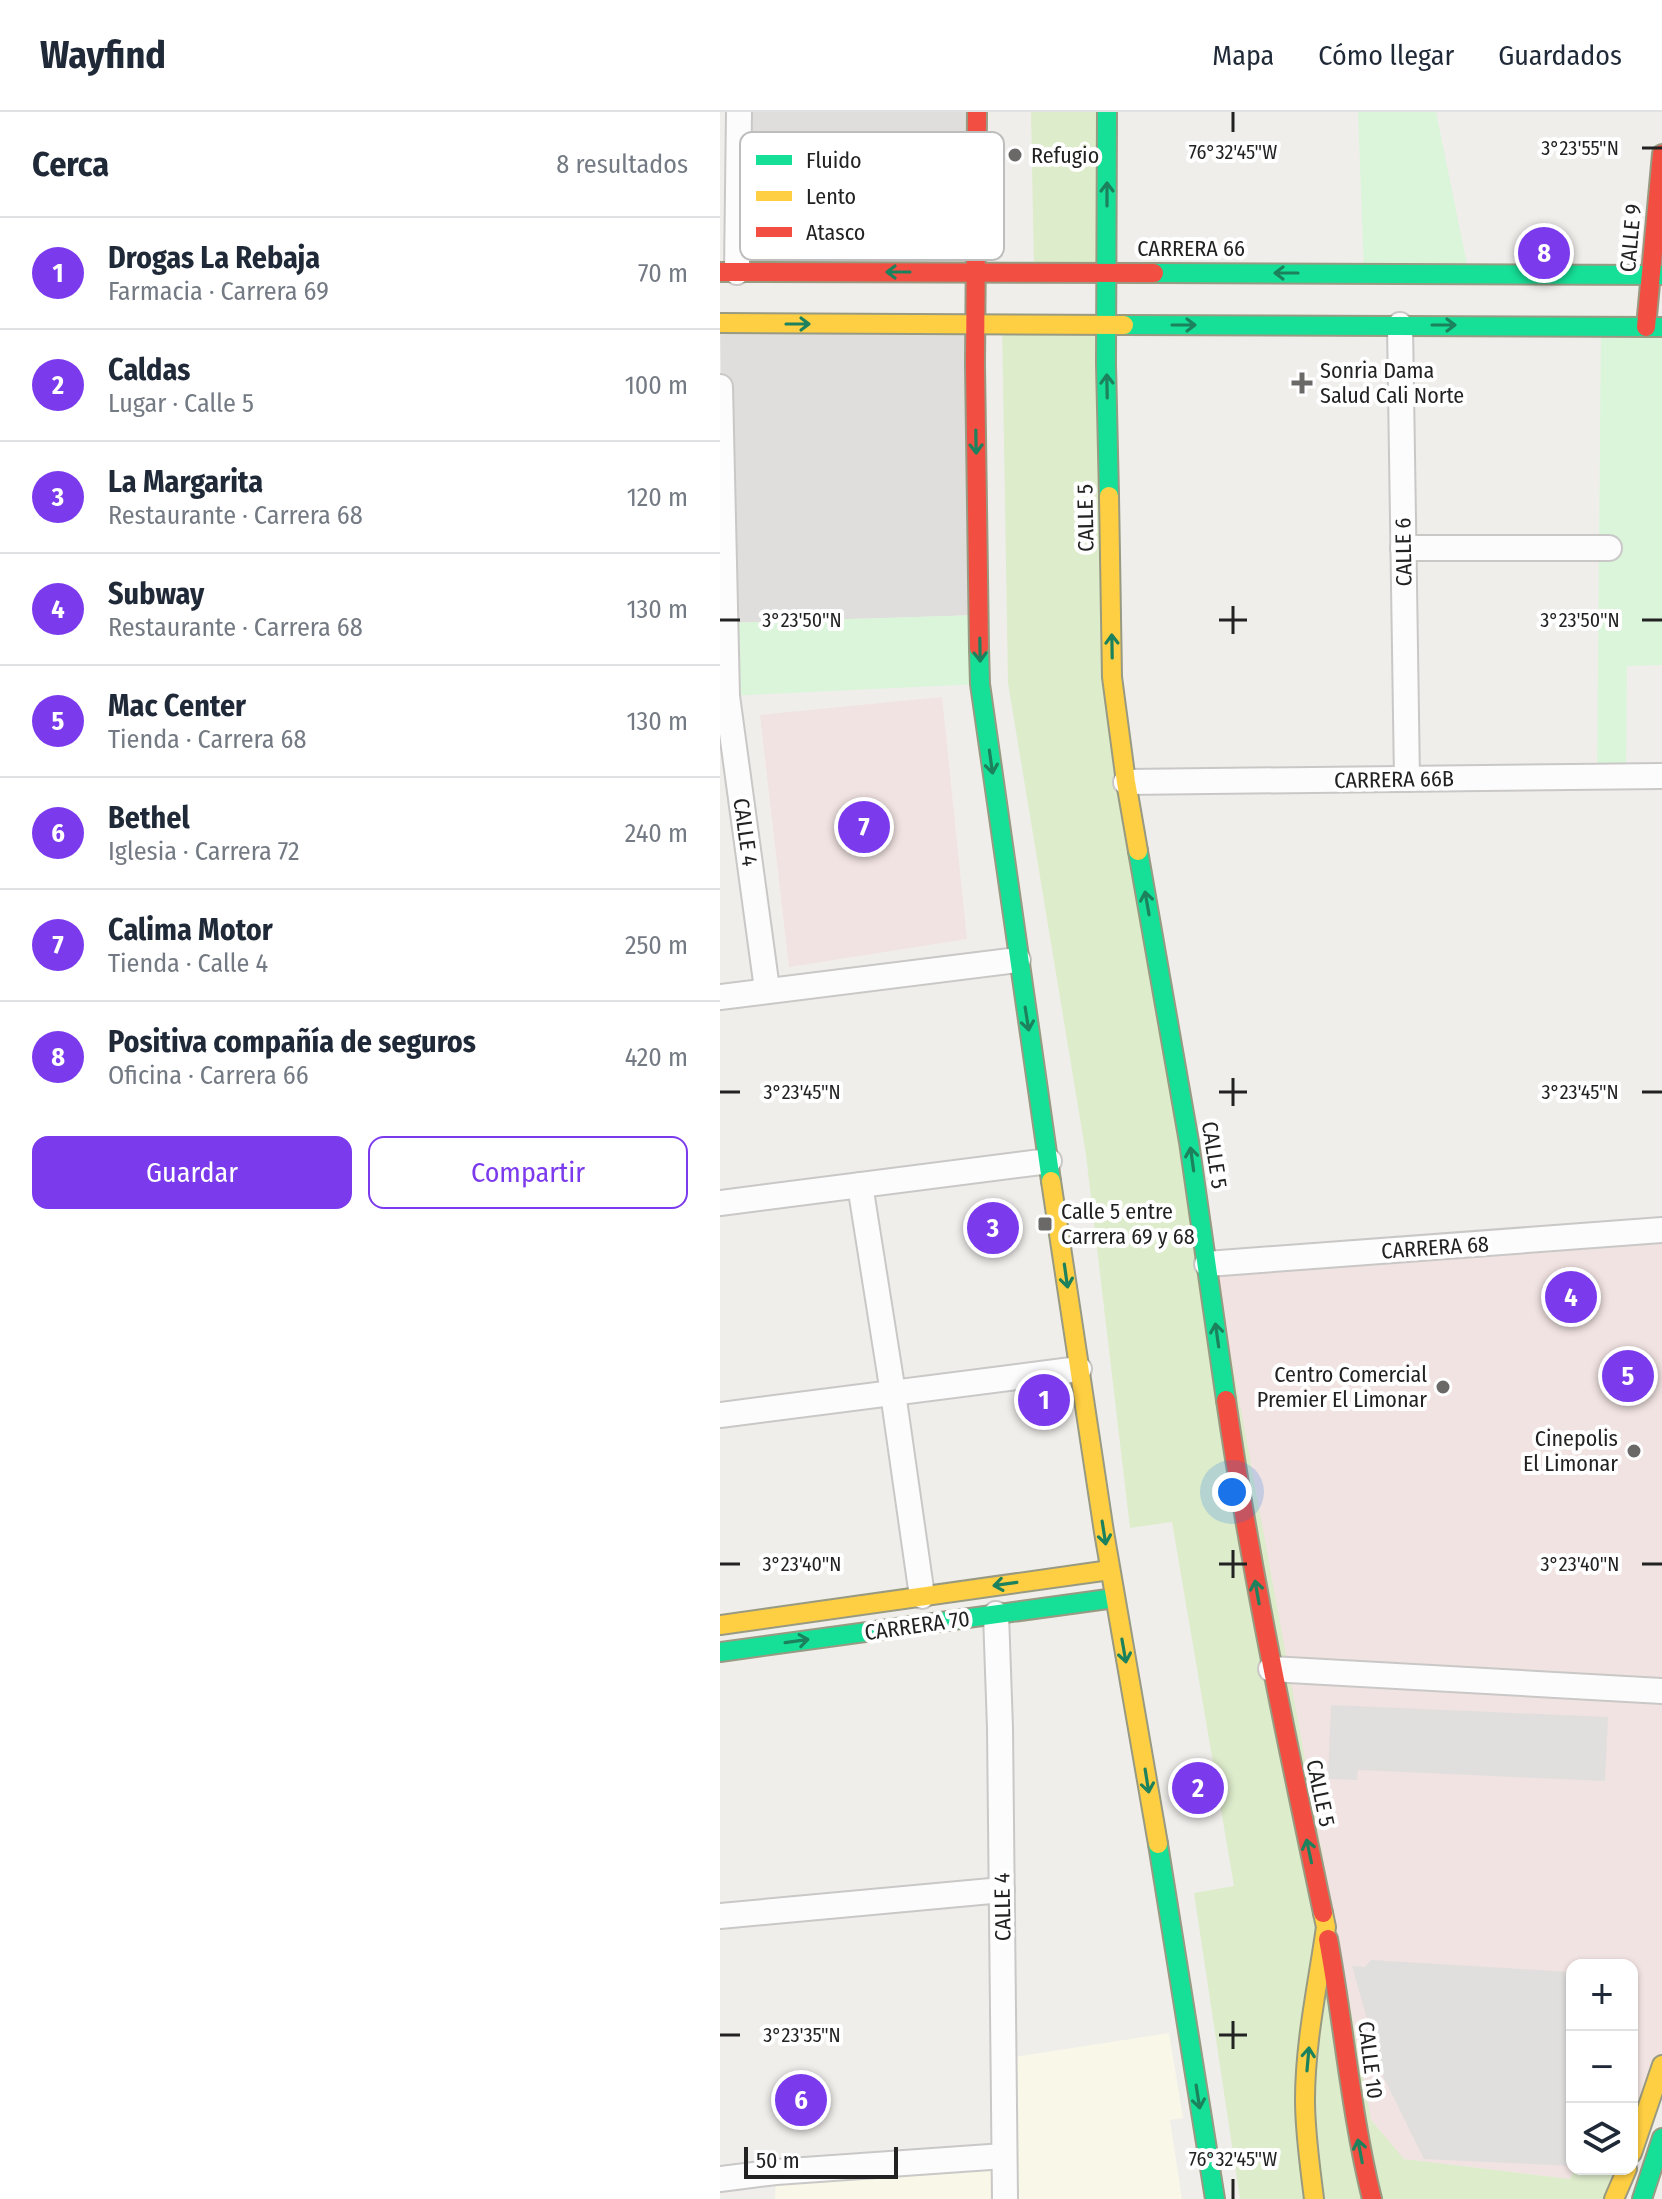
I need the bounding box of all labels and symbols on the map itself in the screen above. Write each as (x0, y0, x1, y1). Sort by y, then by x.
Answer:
legend (740, 132, 1004, 260)
text: 3°23'55"N (1541, 136, 1619, 160)
text: 76°32'45"W (1189, 140, 1277, 164)
place label: Refugio (1031, 142, 1099, 169)
marker: Refugio (1006, 146, 1024, 164)
text: Fluido (806, 147, 862, 174)
one-way arrow (1099, 181, 1115, 208)
text: Lento (806, 183, 856, 210)
street label: CALLE 9 (1614, 203, 1647, 273)
text: Atasco (806, 219, 865, 246)
pin: 8 (1518, 223, 1570, 283)
street label: CARRERA 66 (1137, 235, 1245, 262)
one-way arrow (885, 264, 912, 280)
one-way arrow (1273, 265, 1300, 281)
one-way arrow (784, 316, 811, 332)
one-way arrow (1170, 317, 1197, 333)
one-way arrow (1430, 318, 1457, 333)
place label: Sonria Dama Salud Cali Norte (1320, 357, 1464, 409)
marker: Sonria Dama Salud Cali Norte (1291, 372, 1313, 394)
one-way arrow (1099, 373, 1114, 400)
one-way arrow (969, 428, 984, 455)
street label: CALLE 5 (1071, 484, 1100, 552)
street label: CALLE 6 (1389, 517, 1418, 587)
text: 3°23'50"N (762, 608, 842, 632)
text: 3°23'50"N (1540, 608, 1620, 632)
one-way arrow (1104, 633, 1119, 660)
one-way arrow (972, 636, 987, 663)
one-way arrow (984, 749, 999, 774)
street label: CARRERA 66B (1334, 765, 1454, 794)
street label: CALLE 4 (727, 796, 764, 868)
pin: 7 (838, 797, 890, 857)
one-way arrow (1139, 891, 1154, 916)
one-way arrow (1020, 1006, 1035, 1031)
text: 3°23'45"N (763, 1080, 841, 1104)
text: 3°23'45"N (1541, 1080, 1619, 1104)
street label: CALLE 5 (1196, 1119, 1233, 1191)
one-way arrow (1183, 1147, 1198, 1172)
pin: 3 (967, 1198, 1019, 1258)
place label: Calle 5 entre Carrera 69 y 68 (1061, 1198, 1195, 1250)
marker: Calle 5 entre Carrera 69 y 68 (1036, 1215, 1054, 1233)
street label: CARRERA 68 (1380, 1230, 1490, 1265)
one-way arrow (1059, 1263, 1074, 1288)
pin: 4 (1545, 1267, 1597, 1327)
one-way arrow (1209, 1323, 1224, 1348)
pin: 5 (1602, 1346, 1654, 1406)
place label: Centro Comercial Premier El Limonar (1257, 1361, 1427, 1413)
pin: 1 (1018, 1370, 1070, 1430)
marker: Centro Comercial Premier El Limonar (1434, 1378, 1452, 1396)
place label: Cinepolis El Limonar (1523, 1425, 1618, 1477)
marker: Cinepolis El Limonar (1625, 1442, 1643, 1460)
your location (1212, 1472, 1252, 1512)
one-way arrow (1097, 1520, 1112, 1546)
text: 3°23'40"N (762, 1552, 842, 1576)
text: 3°23'40"N (1540, 1552, 1620, 1576)
one-way arrow (993, 1577, 1018, 1592)
one-way arrow (1248, 1580, 1263, 1605)
street label: CARRERA 70 (863, 1605, 971, 1646)
one-way arrow (784, 1633, 809, 1648)
one-way arrow (1117, 1638, 1132, 1664)
street label: CALLE 5 (1300, 1757, 1341, 1829)
pin: 2 (1172, 1758, 1224, 1818)
one-way arrow (1140, 1768, 1155, 1793)
one-way arrow (1301, 1838, 1316, 1864)
street label: CALLE 4 (988, 1872, 1017, 1941)
street label: CALLE 10 (1352, 2020, 1389, 2100)
text: 3°23'35"N (763, 2023, 841, 2047)
one-way arrow (1301, 2046, 1316, 2073)
pin: 6 (775, 2070, 827, 2130)
one-way arrow (1191, 2084, 1206, 2109)
one-way arrow (1352, 2139, 1367, 2164)
scale bar (744, 2143, 898, 2179)
text: 76°32'45"W (1189, 2147, 1277, 2171)

